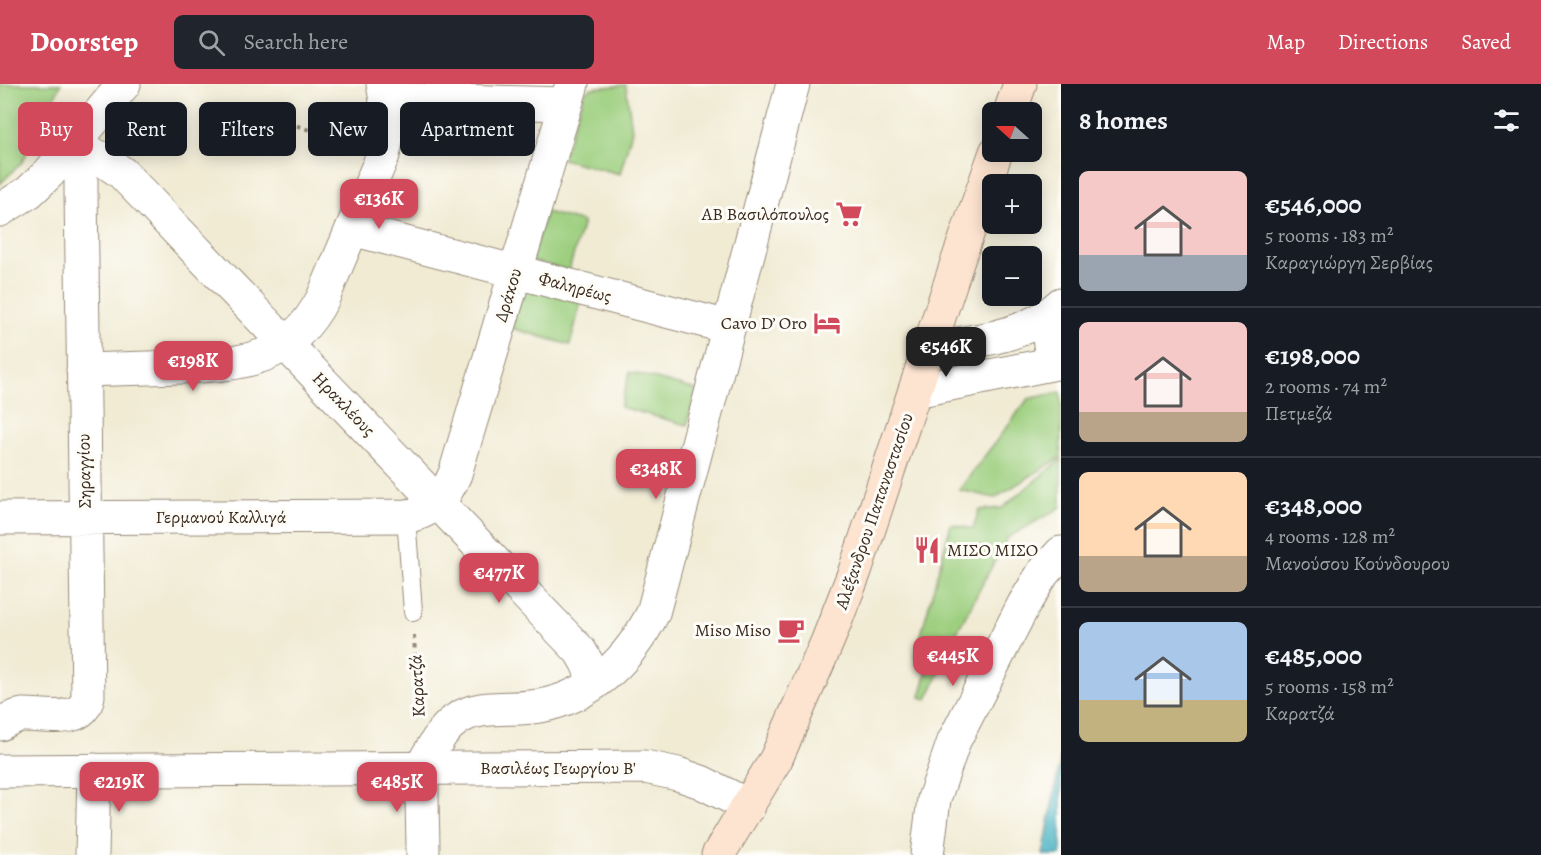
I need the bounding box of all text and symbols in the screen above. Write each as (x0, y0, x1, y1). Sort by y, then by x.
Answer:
search box (174, 15, 594, 69)
text: Doorstep (30, 23, 138, 61)
icon: search (195, 26, 228, 59)
text: Search here (243, 27, 348, 57)
text: Map (1267, 28, 1305, 56)
text: Directions (1338, 28, 1428, 56)
text: Saved (1461, 28, 1511, 56)
chip: Buy (18, 102, 93, 156)
chip: Rent (105, 102, 187, 156)
chip: Filters (199, 102, 296, 156)
chip: New (308, 102, 388, 156)
chip: Apartment (400, 102, 535, 156)
north arrow (982, 102, 1042, 162)
map controls (982, 102, 1042, 306)
text: 8 homes (1079, 103, 1168, 138)
icon: filters (1490, 104, 1523, 137)
button: + (982, 174, 1042, 234)
pin: €136K (337, 179, 421, 230)
text: €136K (354, 185, 404, 212)
text: €546,000 (1265, 187, 1362, 222)
icon: home (1127, 195, 1199, 267)
supermarket icon: ΑΒ Βασιλόπουλος (834, 199, 864, 229)
place label: ΑΒ Βασιλόπουλος (701, 202, 829, 226)
text: 5 rooms · 183 m² (1265, 222, 1394, 249)
button: − (982, 246, 1042, 306)
text: Καραγιώργη Σερβίας (1265, 249, 1433, 276)
street label: Δράκου (488, 265, 528, 325)
street label: Φαληρέως (536, 266, 614, 308)
hotel icon: Cavo D’ Oro (812, 308, 842, 338)
place label: Cavo D’ Oro (721, 311, 807, 335)
pin: €546K (904, 327, 988, 378)
text: €546K (920, 333, 972, 360)
text: €198,000 (1265, 338, 1360, 373)
pin: €198K (151, 341, 235, 392)
icon: home (1127, 346, 1199, 418)
text: €198K (168, 347, 218, 374)
street label: Ηρακλέους (307, 366, 381, 442)
text: 2 rooms · 74 m² (1265, 373, 1387, 400)
text: Πετμεζά (1265, 400, 1333, 427)
street label: Αλέξανδρου Παπαναστασίου (829, 409, 919, 613)
street label: Σηραγγίου (71, 433, 97, 509)
pin: €348K (614, 449, 698, 500)
text: €348K (630, 455, 682, 482)
text: €348,000 (1265, 488, 1362, 523)
icon: home (1127, 496, 1199, 568)
street label: Γερμανού Καλλιγά (156, 505, 287, 529)
text: 4 rooms · 128 m² (1265, 523, 1395, 550)
restaurant icon: ΜΙΣΟ ΜΙΣΟ (912, 535, 942, 565)
place label: ΜΙΣΟ ΜΙΣΟ (947, 538, 1038, 562)
text: Μανούσου Κούνδουρου (1265, 550, 1450, 577)
pin: €477K (457, 553, 541, 604)
text: €477K (473, 559, 525, 586)
cafe icon: Miso Miso (776, 615, 806, 645)
place label: Miso Miso (695, 618, 771, 642)
pin: €445K (911, 636, 995, 687)
text: €485,000 (1265, 638, 1362, 673)
text: €445K (927, 642, 979, 669)
icon: home (1127, 646, 1199, 718)
street label: Καρατζά (403, 654, 431, 718)
text: 5 rooms · 158 m² (1265, 673, 1394, 700)
text: Καρατζά (1265, 700, 1335, 727)
street label: Βασιλέως Γεωργίου Β' (480, 756, 636, 780)
pin: €219K (77, 762, 161, 813)
pin: €485K (355, 762, 439, 813)
text: €219K (94, 768, 144, 795)
text: €485K (371, 768, 423, 795)

